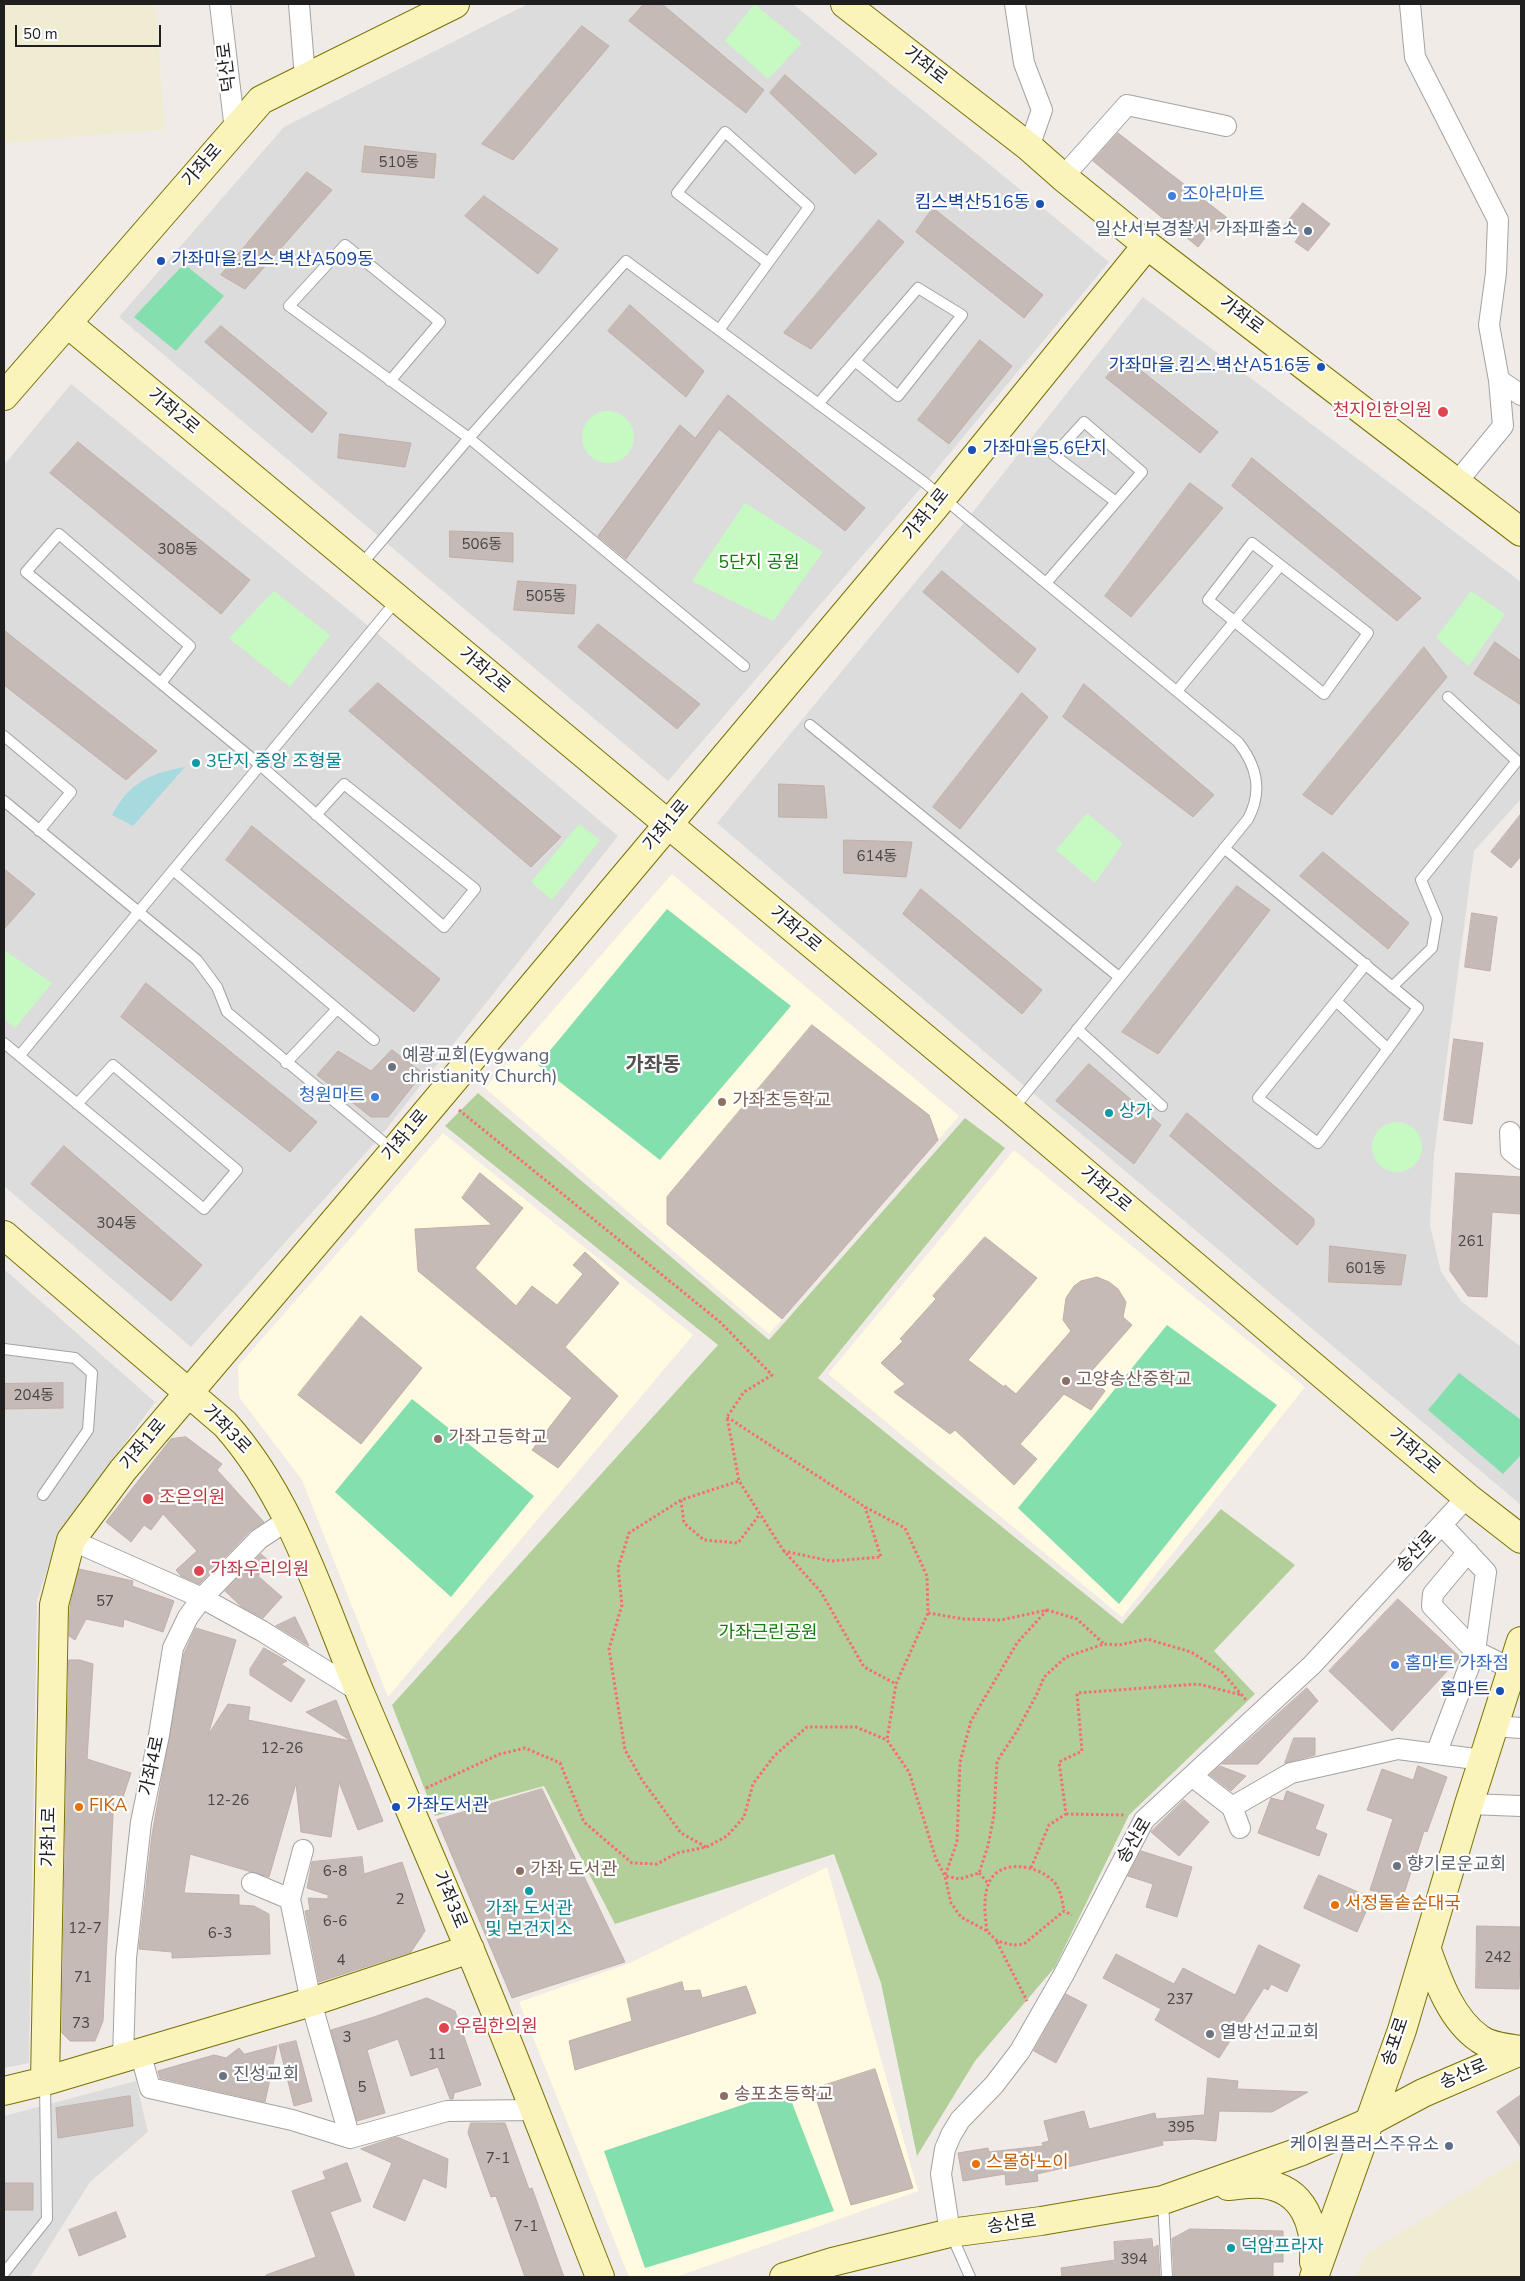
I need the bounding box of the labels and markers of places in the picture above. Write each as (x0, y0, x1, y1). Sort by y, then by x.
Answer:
place label: 조아라마트 (1182, 185, 1265, 207)
marker: 조아라마트 (1166, 190, 1178, 202)
place label: 킴스벽산516동 (915, 193, 1030, 215)
marker: 킴스벽산516동 (1034, 198, 1046, 210)
place label: 일산서부경찰서 가좌파출소 (1095, 220, 1298, 242)
marker: 일산서부경찰서 가좌파출소 (1302, 225, 1314, 237)
place label: 가좌마을.킴스.벽산A509동 (171, 250, 374, 272)
marker: 가좌마을.킴스.벽산A509동 (155, 255, 167, 267)
place label: 가좌마을.킴스.벽산A516동 (1108, 356, 1311, 378)
marker: 가좌마을.킴스.벽산A516동 (1315, 361, 1327, 373)
place label: 천지인한의원 (1333, 401, 1432, 423)
marker: 천지인한의원 (1436, 405, 1450, 419)
place label: 가좌마을5.6단지 (982, 439, 1107, 461)
marker: 가좌마을5.6단지 (966, 444, 978, 456)
place label: 3단지 중앙 조형물 (206, 752, 342, 774)
marker: 3단지 중앙 조형물 (190, 757, 202, 769)
place label: 예광교회(Eygwang christianity Church) (402, 1046, 557, 1088)
marker: 예광교회(Eygwang christianity Church) (386, 1061, 398, 1073)
place label: 청원마트 (299, 1086, 365, 1108)
marker: 청원마트 (369, 1091, 381, 1103)
place label: 가좌초등학교 (732, 1091, 831, 1113)
marker: 가좌초등학교 (716, 1096, 728, 1108)
place label: 상가 (1119, 1102, 1152, 1124)
marker: 상가 (1103, 1107, 1115, 1119)
place label: 고양송산중학교 (1076, 1370, 1192, 1392)
marker: 고양송산중학교 (1060, 1375, 1072, 1387)
place label: 가좌고등학교 (448, 1428, 547, 1450)
marker: 가좌고등학교 (432, 1433, 444, 1445)
place label: 조은의원 (159, 1488, 225, 1510)
marker: 조은의원 (141, 1492, 155, 1506)
place label: 가좌우리의원 (210, 1560, 309, 1582)
marker: 가좌우리의원 (192, 1564, 206, 1578)
place label: 홈마트 가좌점 (1405, 1654, 1509, 1676)
marker: 홈마트 가좌점 (1389, 1659, 1401, 1671)
place label: 홈마트 (1440, 1680, 1490, 1702)
marker: 홈마트 (1494, 1685, 1506, 1697)
place label: FIKA (89, 1796, 127, 1818)
place label: 가좌도서관 (406, 1796, 489, 1818)
marker: FIKA (73, 1801, 85, 1813)
marker: 가좌도서관 (390, 1801, 402, 1813)
place label: 향기로운교회 (1407, 1855, 1506, 1877)
place label: 가좌 도서관 (530, 1860, 617, 1882)
marker: 향기로운교회 (1391, 1860, 1403, 1872)
marker: 가좌 도서관 (514, 1865, 526, 1877)
marker: 가좌 도서관 및 보건지소 (523, 1885, 535, 1897)
place label: 서정돌솥순대국 (1345, 1894, 1461, 1916)
place label: 가좌 도서관 및 보건지소 (485, 1899, 573, 1942)
marker: 서정돌솥순대국 (1329, 1899, 1341, 1911)
place label: 우림한의원 (455, 2017, 538, 2039)
marker: 우림한의원 (437, 2021, 451, 2035)
place label: 열방선교교회 (1220, 2023, 1319, 2045)
marker: 열방선교교회 (1204, 2028, 1216, 2040)
place label: 진성교회 (233, 2065, 299, 2087)
marker: 진성교회 (217, 2070, 229, 2082)
place label: 송포초등학교 (734, 2085, 833, 2107)
marker: 송포초등학교 (718, 2090, 730, 2102)
place label: 케이원플러스주유소 (1290, 2135, 1439, 2157)
marker: 케이원플러스주유소 (1443, 2140, 1455, 2152)
place label: 스몰하노이 (986, 2153, 1069, 2175)
marker: 스몰하노이 (970, 2158, 982, 2170)
place label: 덕암프라자 (1241, 2237, 1324, 2259)
marker: 덕암프라자 (1225, 2242, 1237, 2254)

